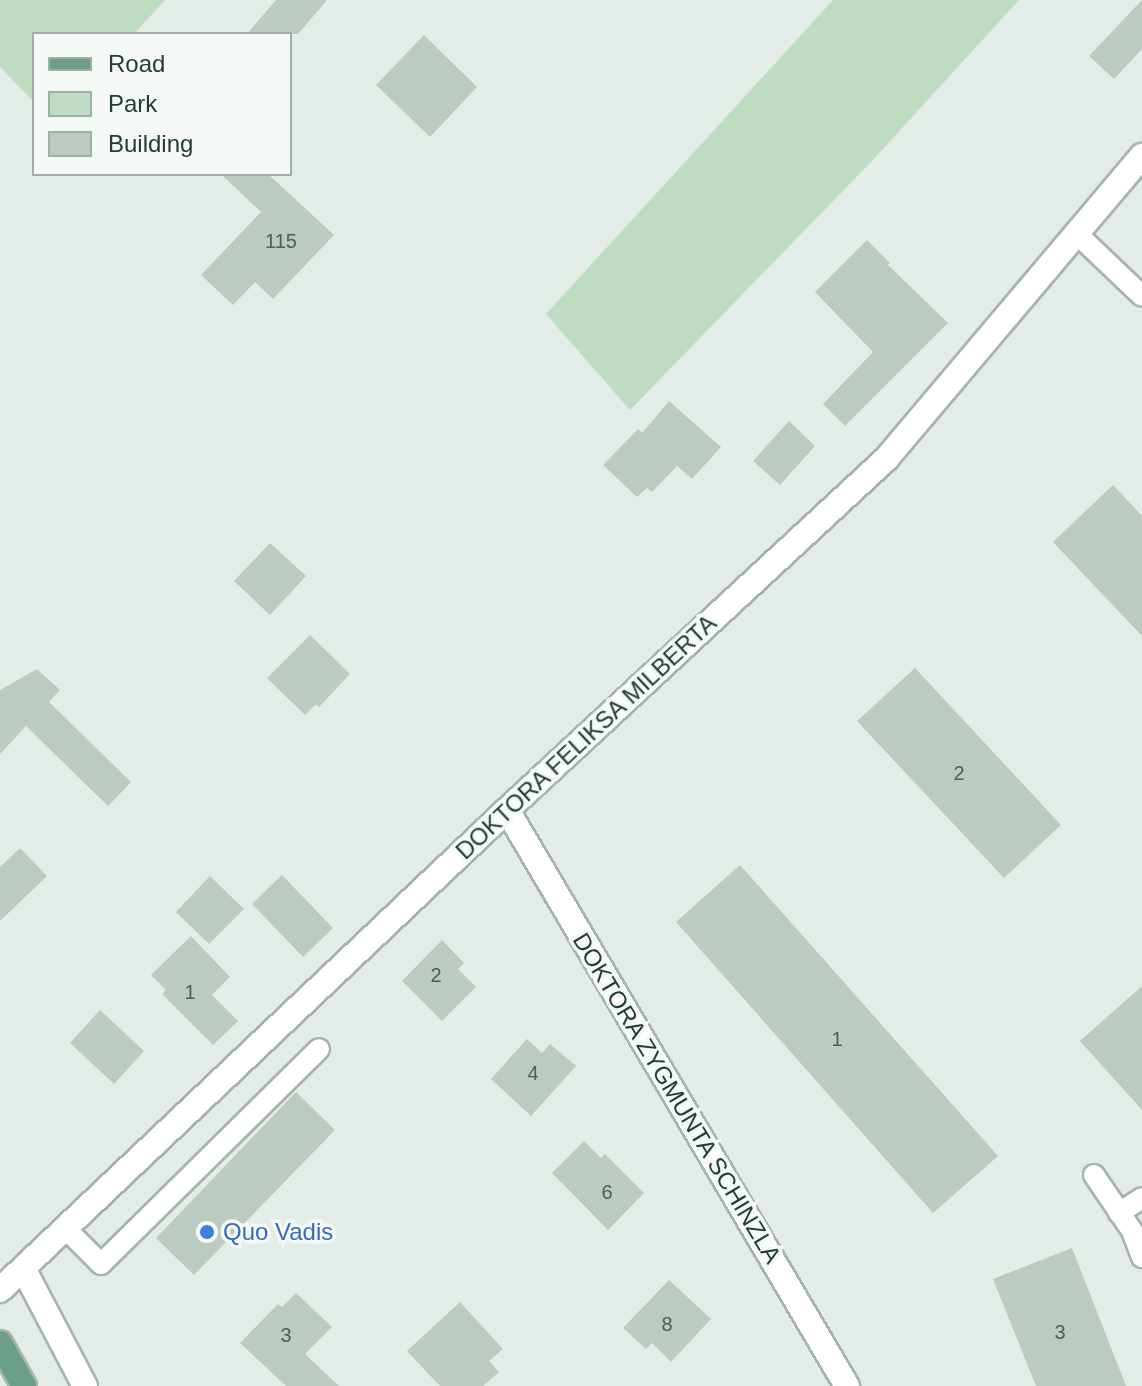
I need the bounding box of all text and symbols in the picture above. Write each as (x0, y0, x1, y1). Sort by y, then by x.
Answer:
legend (32, 32, 292, 176)
text: Road (108, 50, 165, 77)
text: Park (108, 90, 157, 117)
text: Building (108, 130, 193, 157)
house number: 115 (265, 229, 297, 253)
street label: DOKTORA FELIKSA MILBERTA (449, 608, 723, 866)
house number: 2 (953, 761, 965, 785)
street label: DOKTORA ZYGMUNTA SCHINZLA (566, 926, 788, 1270)
house number: 2 (430, 963, 442, 987)
house number: 1 (184, 980, 196, 1004)
house number: 1 (831, 1027, 843, 1051)
house number: 4 (527, 1061, 539, 1085)
house number: 6 (601, 1180, 613, 1204)
place label: Quo Vadis (223, 1218, 333, 1246)
marker: Quo Vadis (198, 1223, 216, 1241)
house number: 8 (661, 1312, 673, 1336)
house number: 3 (1054, 1320, 1066, 1344)
house number: 3 (280, 1323, 292, 1347)

